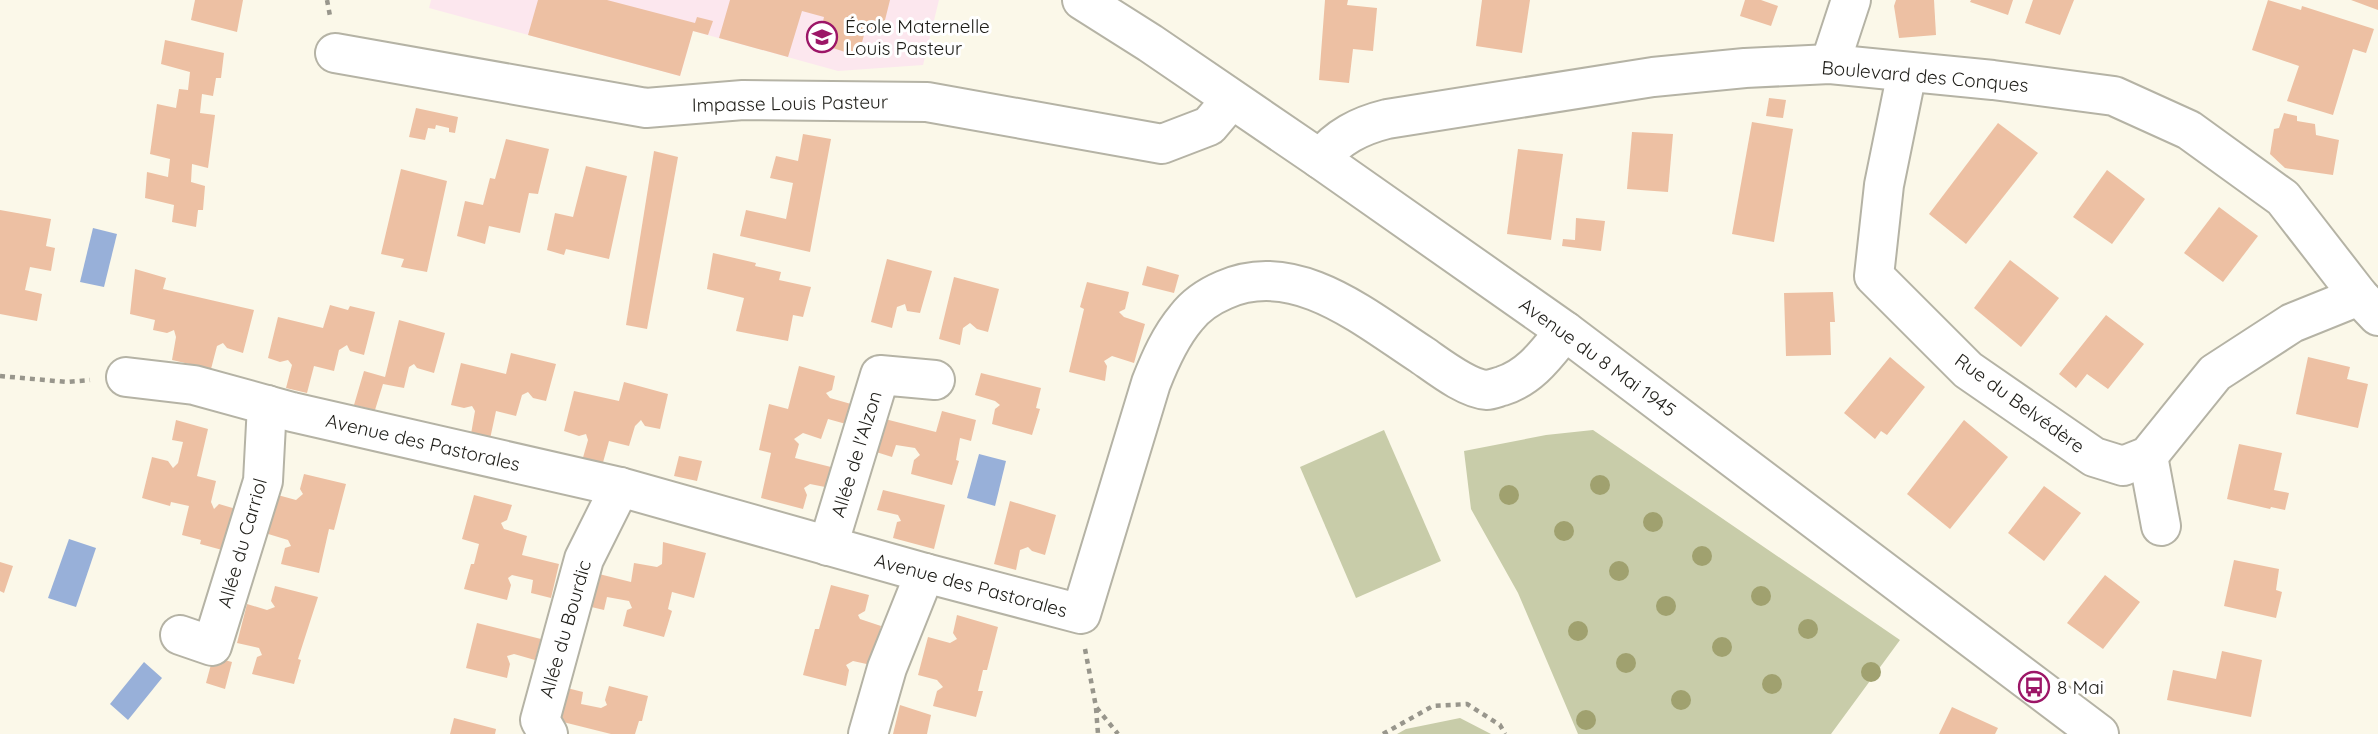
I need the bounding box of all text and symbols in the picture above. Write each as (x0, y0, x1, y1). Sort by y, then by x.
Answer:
place label: École Maternelle Louis Pasteur (845, 14, 990, 60)
school or university icon: École Maternelle Louis Pasteur (805, 20, 839, 54)
street label: Boulevard des Conques (1820, 55, 2030, 97)
street label: Impasse Louis Pasteur (692, 89, 889, 117)
street label: Avenue du 8 Mai 1945 (1515, 292, 1681, 422)
street label: Rue du Belvédère (1950, 348, 2090, 458)
street label: Allée de l'Alzon (825, 388, 887, 520)
street label: Avenue des Pastorales (324, 408, 522, 476)
street label: Allée du Carriol (212, 475, 272, 611)
street label: Avenue des Pastorales (872, 548, 1070, 622)
street label: Allée du Bourdic (534, 557, 596, 701)
bus stop icon: 8 Mai (2017, 670, 2051, 704)
place label: 8 Mai (2057, 675, 2104, 699)

